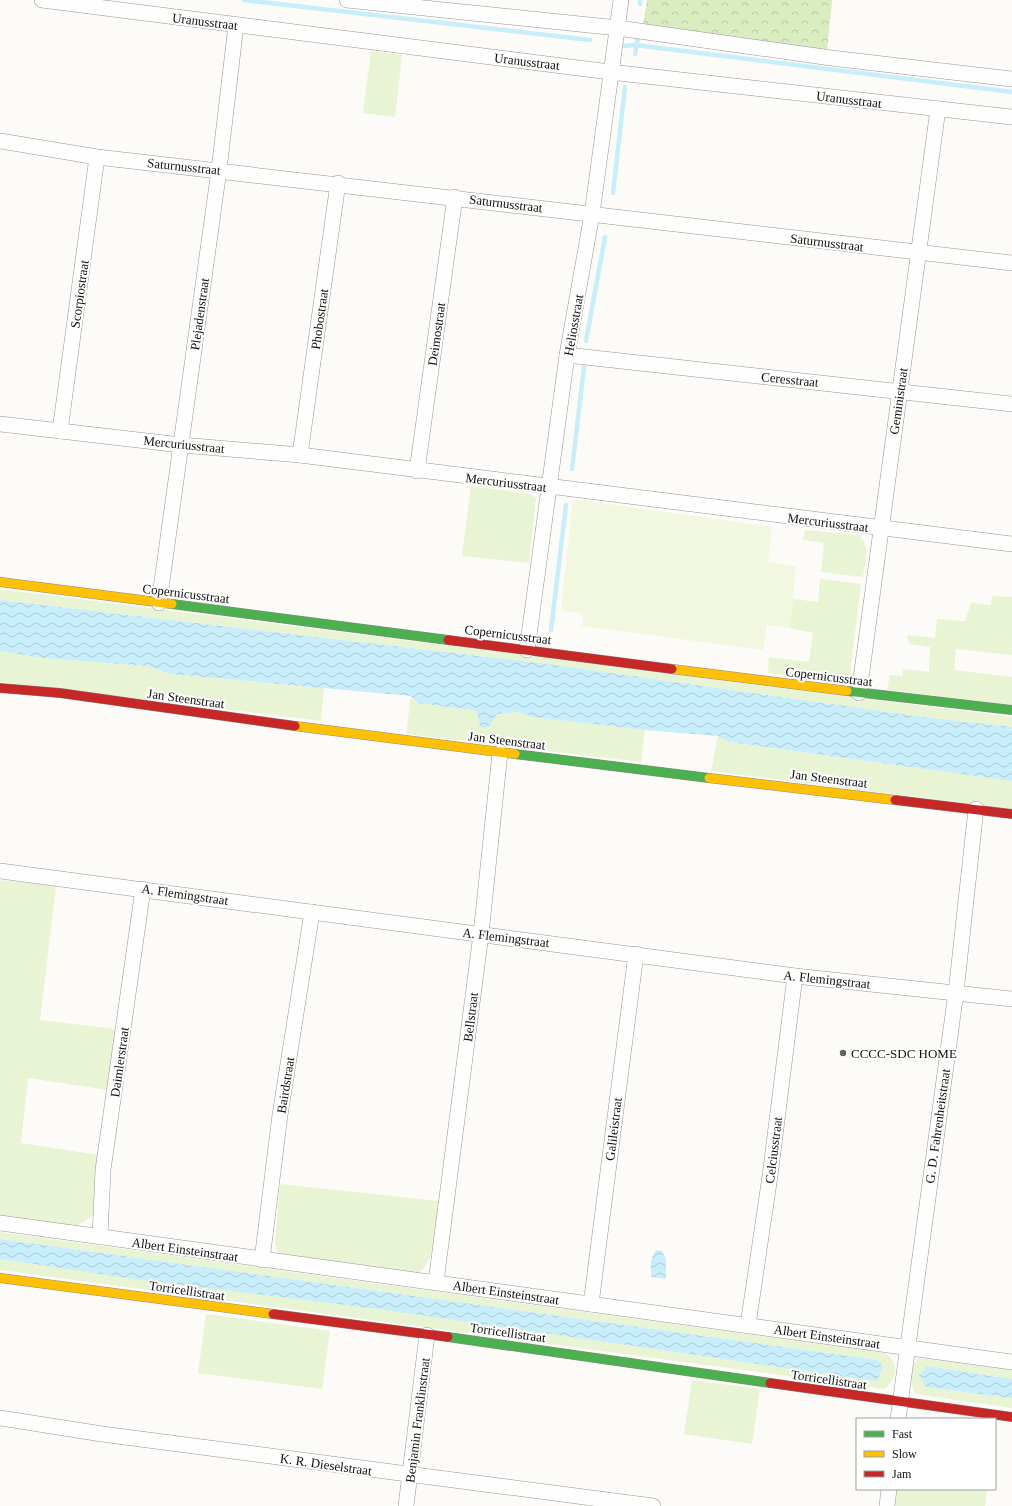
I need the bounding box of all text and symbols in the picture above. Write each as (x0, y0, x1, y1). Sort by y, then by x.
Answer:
street label: Uranusstraat (171, 10, 239, 33)
street label: Uranusstraat (493, 50, 561, 73)
street label: Uranusstraat (815, 88, 883, 111)
street label: Saturnusstraat (147, 155, 222, 178)
street label: Saturnusstraat (468, 192, 544, 215)
street label: Saturnusstraat (789, 231, 865, 254)
street label: Scorpiostraat (67, 259, 92, 329)
street label: Plejadenstraat (187, 277, 212, 351)
street label: Phobostraat (308, 287, 331, 351)
street label: Heliosstraat (561, 293, 586, 357)
street label: Deimostraat (425, 301, 448, 367)
street label: Geministraat (886, 366, 911, 435)
street label: Ceresstraat (760, 369, 820, 390)
street label: Mercuriusstraat (143, 433, 226, 456)
street label: Mercuriusstraat (465, 470, 548, 495)
street label: Mercuriusstraat (787, 510, 870, 535)
street label: Copernicusstraat (142, 581, 231, 606)
street label: Copernicusstraat (464, 622, 553, 647)
street label: Copernicusstraat (785, 664, 874, 689)
street label: Jan Steenstraat (146, 686, 226, 711)
street label: Jan Steenstraat (468, 728, 547, 753)
street label: Jan Steenstraat (790, 766, 869, 791)
street label: A. Flemingstraat (141, 881, 230, 908)
street label: A. Flemingstraat (462, 925, 551, 950)
street label: A. Flemingstraat (783, 967, 872, 992)
street label: Bellstraat (460, 991, 481, 1043)
street label: Daimlerstraat (107, 1026, 132, 1098)
place label: CCCC-SDC HOME (851, 1046, 957, 1061)
marker: CCCC-SDC HOME (838, 1048, 848, 1058)
street label: Bairdstraat (274, 1055, 297, 1114)
street label: G. D. Fahrenheitstraat (922, 1067, 953, 1184)
street label: Galileistraat (602, 1096, 625, 1162)
street label: Celciusstraat (762, 1115, 785, 1184)
street label: Albert Einsteinstraat (131, 1235, 239, 1264)
street label: Torricellistraat (148, 1278, 226, 1303)
street label: Albert Einsteinstraat (452, 1278, 560, 1307)
street label: Torricellistraat (469, 1320, 547, 1345)
street label: Albert Einsteinstraat (773, 1322, 881, 1351)
street label: Benjamin Franklinstraat (402, 1356, 433, 1484)
street label: Torricellistraat (790, 1367, 868, 1392)
legend (856, 1418, 996, 1490)
text: Fast (892, 1427, 913, 1441)
text: Slow (892, 1447, 917, 1461)
street label: K. R. Dieselstraat (279, 1451, 373, 1478)
text: Jam (892, 1467, 912, 1481)

